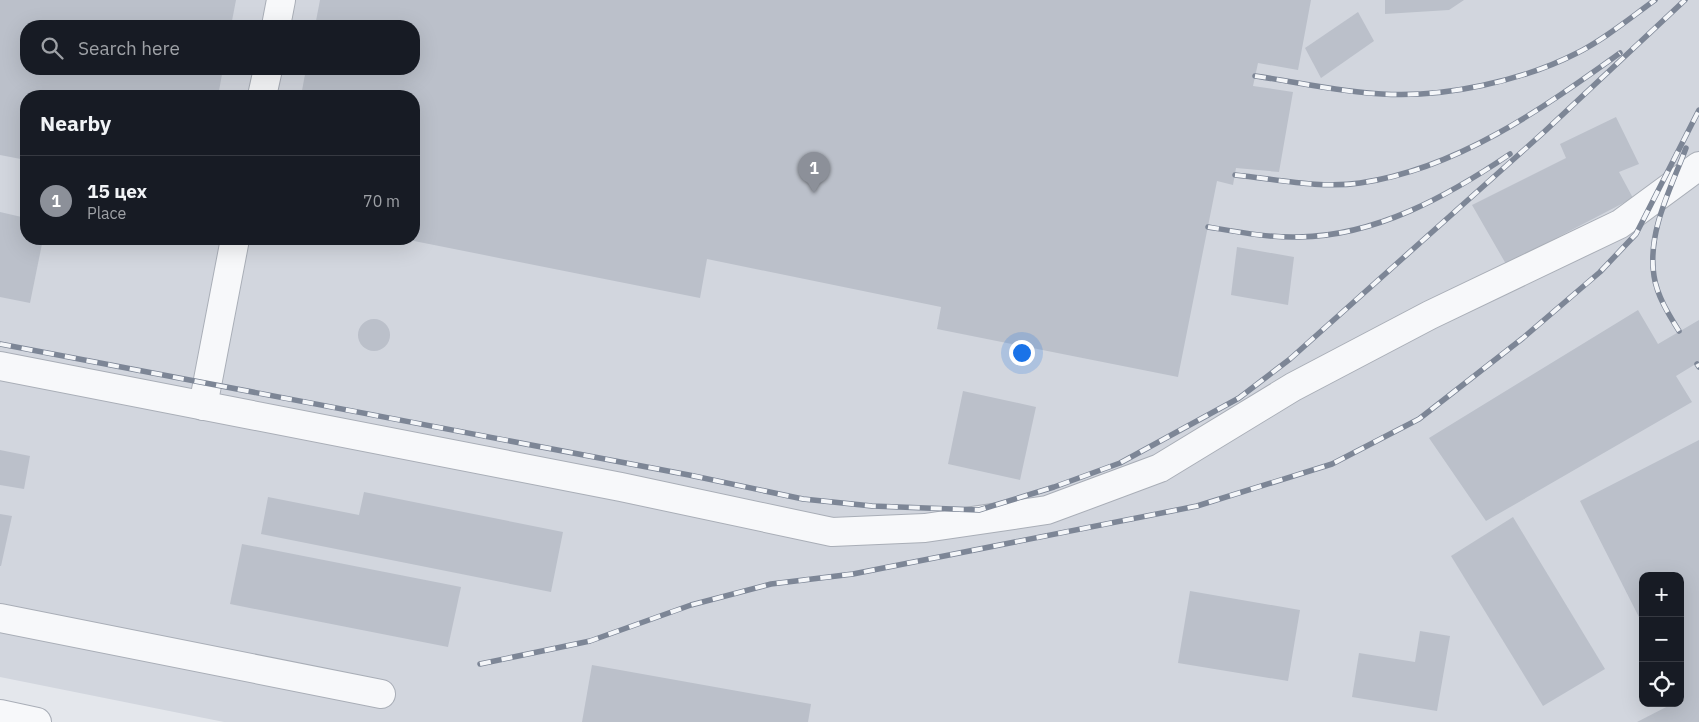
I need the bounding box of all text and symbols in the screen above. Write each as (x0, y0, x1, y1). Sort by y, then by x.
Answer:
search box (20, 20, 420, 75)
icon: search (38, 34, 66, 62)
text: Search here (78, 36, 180, 60)
text: Nearby (40, 109, 111, 137)
pin: 1 (798, 152, 830, 193)
text: 15 цех (87, 179, 147, 203)
text: 1 (51, 191, 61, 211)
text: 70 m (363, 191, 400, 211)
text: Place (87, 203, 126, 223)
your location (1009, 340, 1035, 366)
map controls (1639, 572, 1684, 707)
button: + (1639, 572, 1684, 617)
button: − (1639, 617, 1684, 662)
button: locate (1639, 662, 1684, 707)

